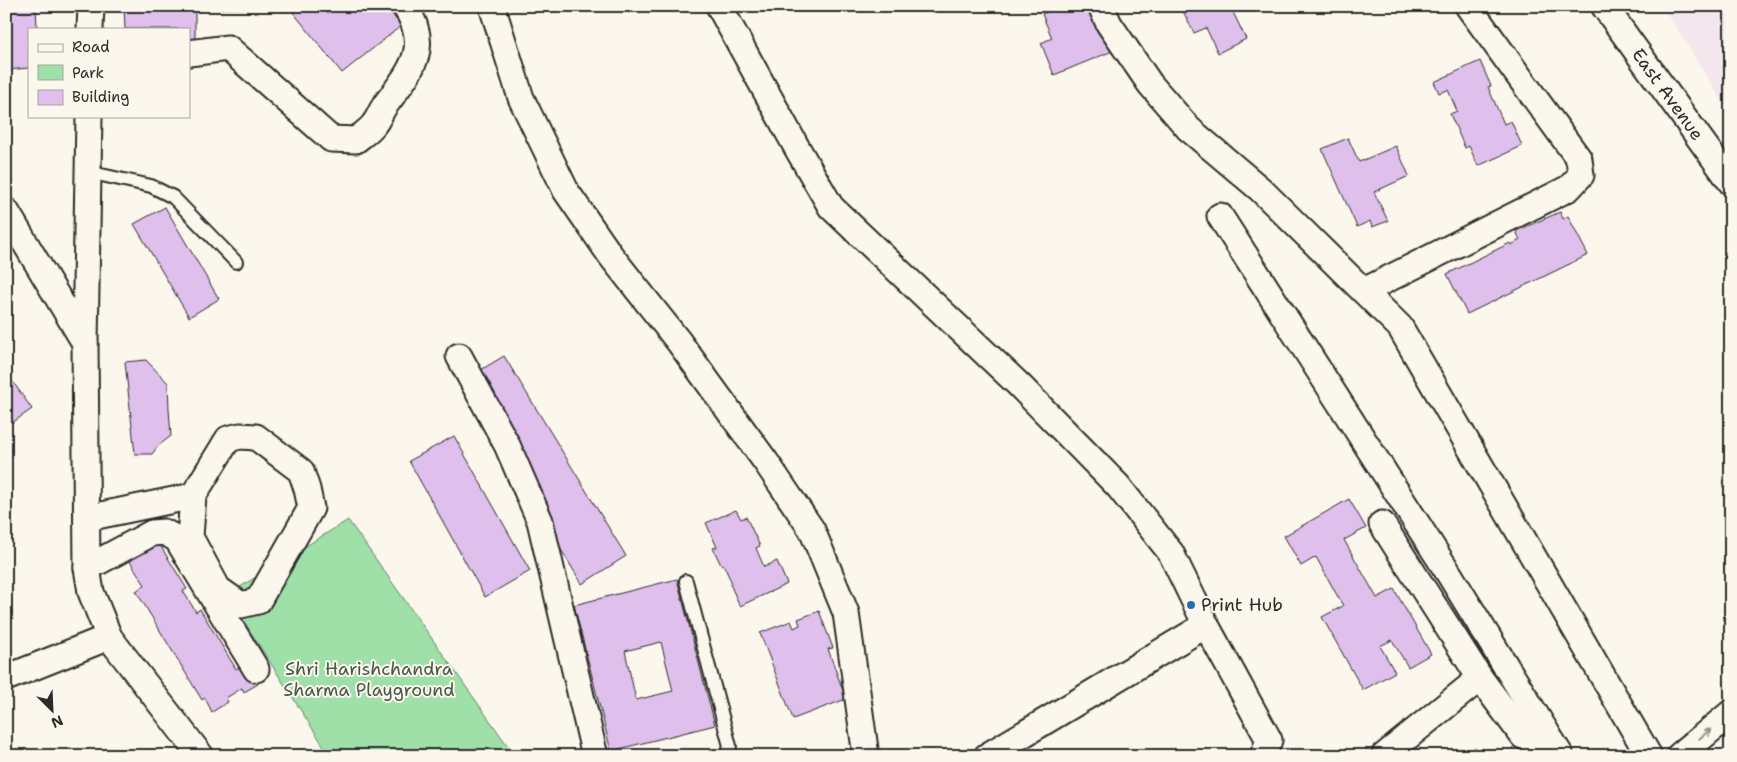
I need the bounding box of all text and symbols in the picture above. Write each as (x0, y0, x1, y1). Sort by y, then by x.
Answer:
legend (28, 28, 190, 118)
text: Road (72, 37, 110, 57)
street label: East Avenue (1626, 44, 1709, 145)
text: Park (72, 63, 104, 83)
text: Building (72, 87, 129, 107)
place label: Print Hub (1201, 593, 1283, 617)
marker: Print Hub (1185, 599, 1197, 611)
park label: Shri Harishchandra Sharma Playground (283, 657, 455, 702)
north arrow (28, 684, 78, 734)
text: N (49, 711, 66, 732)
one-way arrow (1698, 729, 1711, 740)

